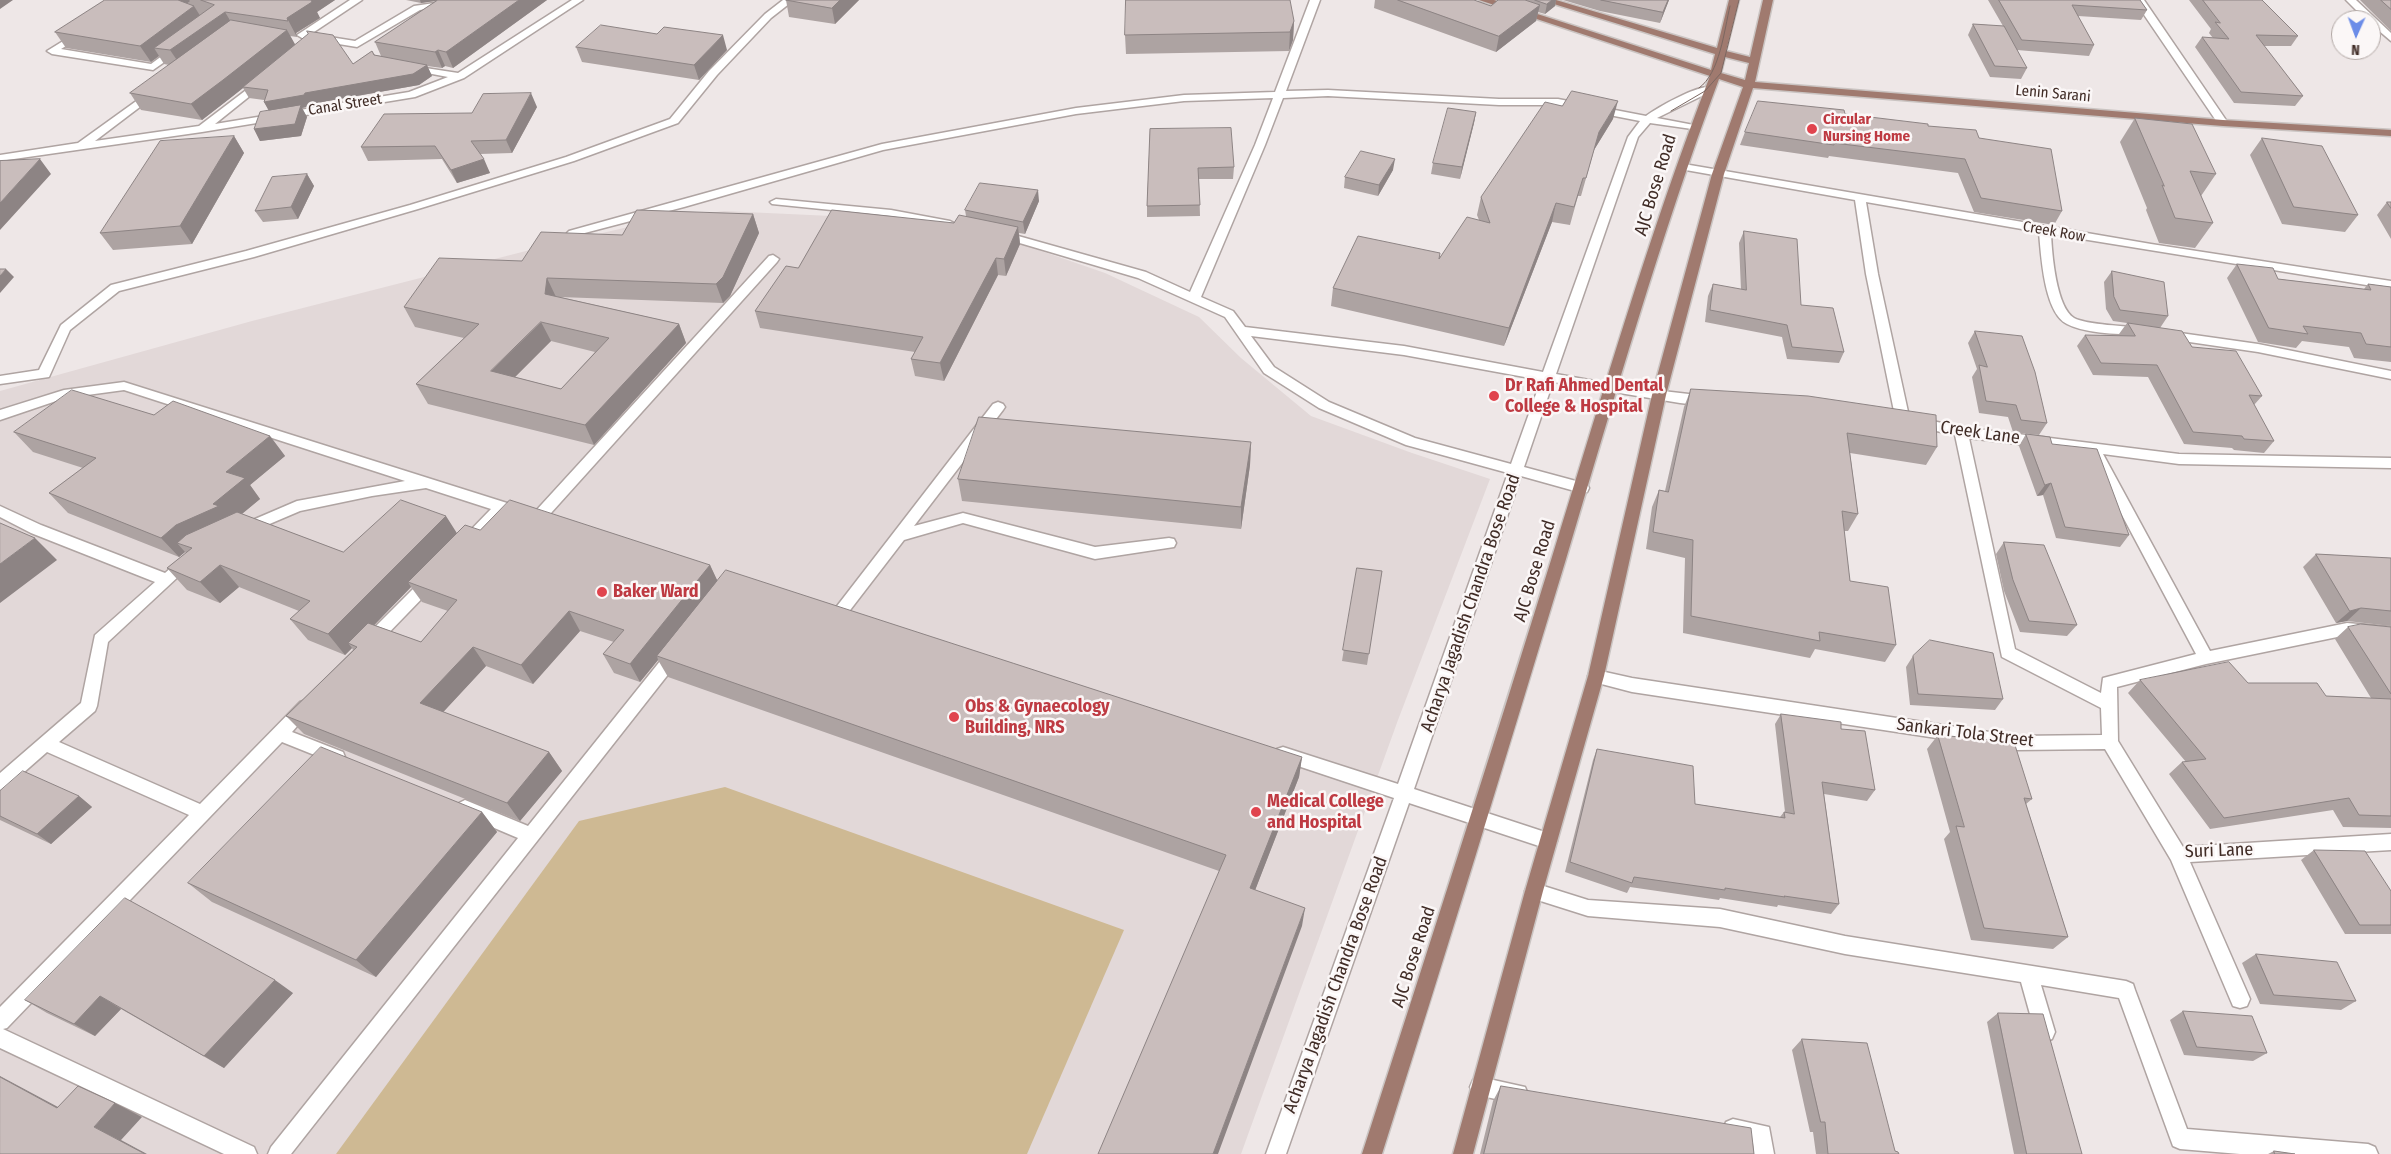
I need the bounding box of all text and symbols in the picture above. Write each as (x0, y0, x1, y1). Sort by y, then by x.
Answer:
north arrow (2331, 10, 2381, 60)
text: N (2351, 41, 2360, 58)
street label: Lenin Sarani (2015, 82, 2091, 106)
street label: Canal Street (307, 90, 383, 120)
place label: Circular Nursing Home (1823, 111, 1910, 146)
marker: Circular Nursing Home (1805, 122, 1819, 136)
street label: AJC Bose Road (1630, 132, 1682, 238)
street label: Creek Row (2021, 218, 2087, 246)
place label: Dr Rafi Ahmed Dental College & Hospital (1505, 375, 1663, 418)
marker: Dr Rafi Ahmed Dental College & Hospital (1487, 389, 1501, 403)
street label: Creek Lane (1939, 417, 2021, 449)
street label: Acharya Jagadish Chandra Bose Road (1417, 471, 1525, 735)
street label: AJC Bose Road (1509, 518, 1561, 624)
place label: Baker Ward (613, 581, 699, 603)
marker: Baker Ward (595, 585, 609, 599)
place label: Obs & Gynaecology Building, NRS (965, 696, 1110, 739)
marker: Obs & Gynaecology Building, NRS (947, 710, 961, 724)
street label: Sankari Tola Street (1895, 714, 2035, 752)
place label: Medical College and Hospital (1267, 791, 1384, 834)
marker: Medical College and Hospital (1249, 805, 1263, 819)
street label: Suri Lane (2184, 839, 2254, 863)
street label: Acharya Jagadish Chandra Bose Road (1279, 854, 1393, 1116)
street label: AJC Bose Road (1387, 904, 1441, 1010)

